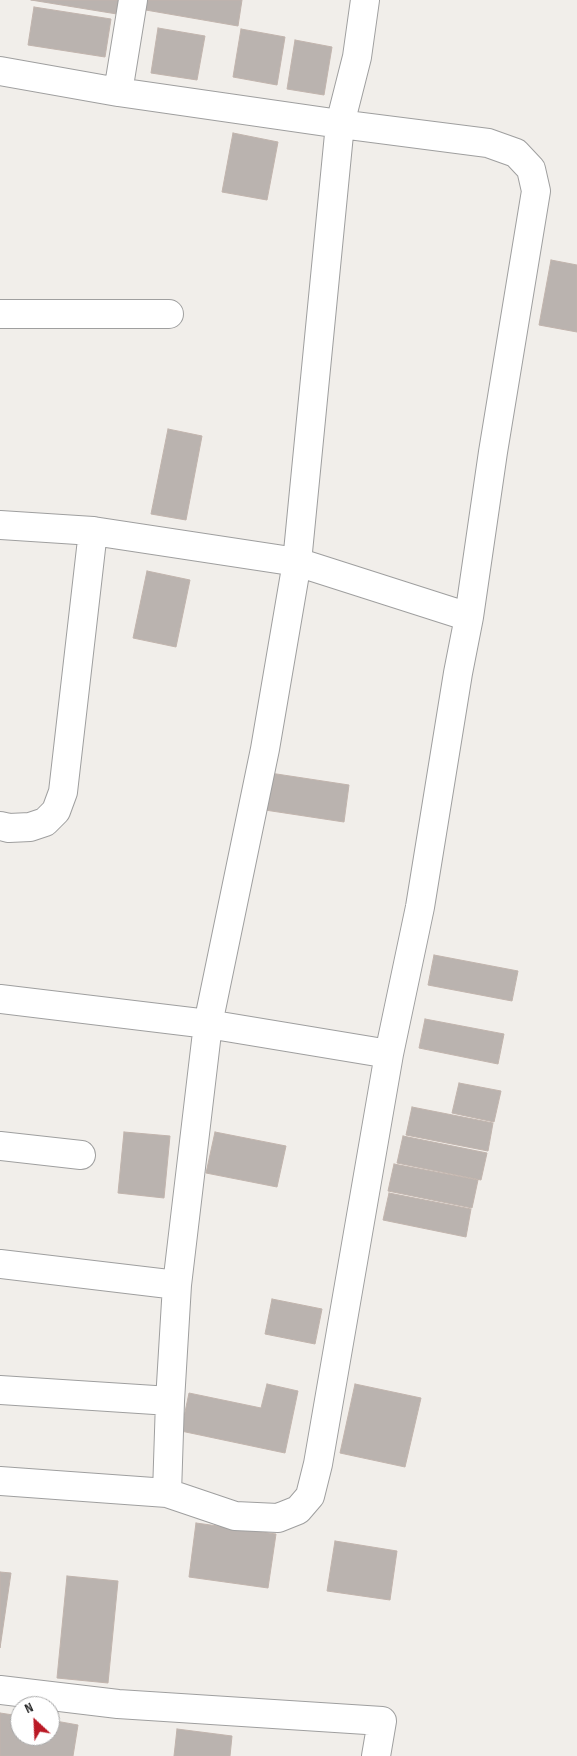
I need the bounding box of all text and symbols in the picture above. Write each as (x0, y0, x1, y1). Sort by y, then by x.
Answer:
north arrow (10, 1696, 60, 1746)
text: N (22, 1699, 36, 1717)

